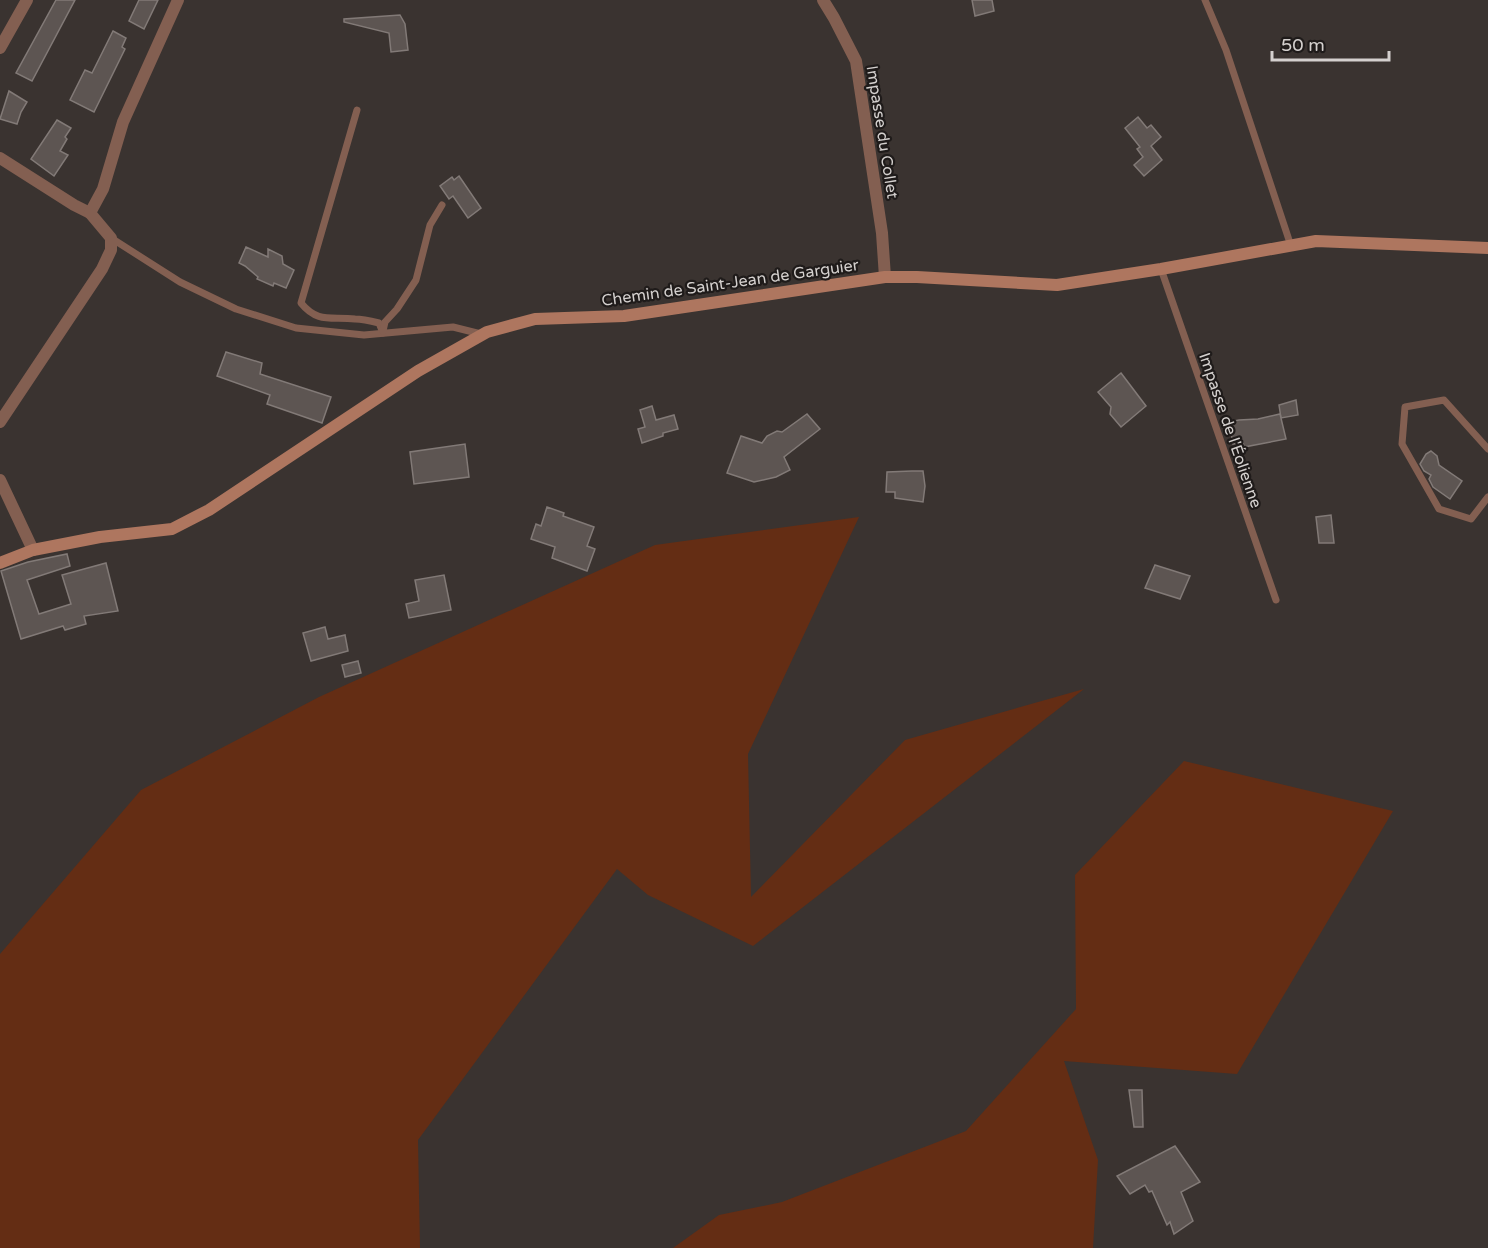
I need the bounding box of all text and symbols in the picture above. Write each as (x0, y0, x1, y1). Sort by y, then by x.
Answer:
scale bar (1272, 24, 1389, 62)
text: 50 m (1281, 34, 1325, 56)
street label: Impasse du Collet (862, 64, 902, 200)
street label: Chemin de Saint-Jean de Garguier (600, 255, 861, 311)
street label: Impasse de l'Éolienne (1194, 350, 1266, 511)

